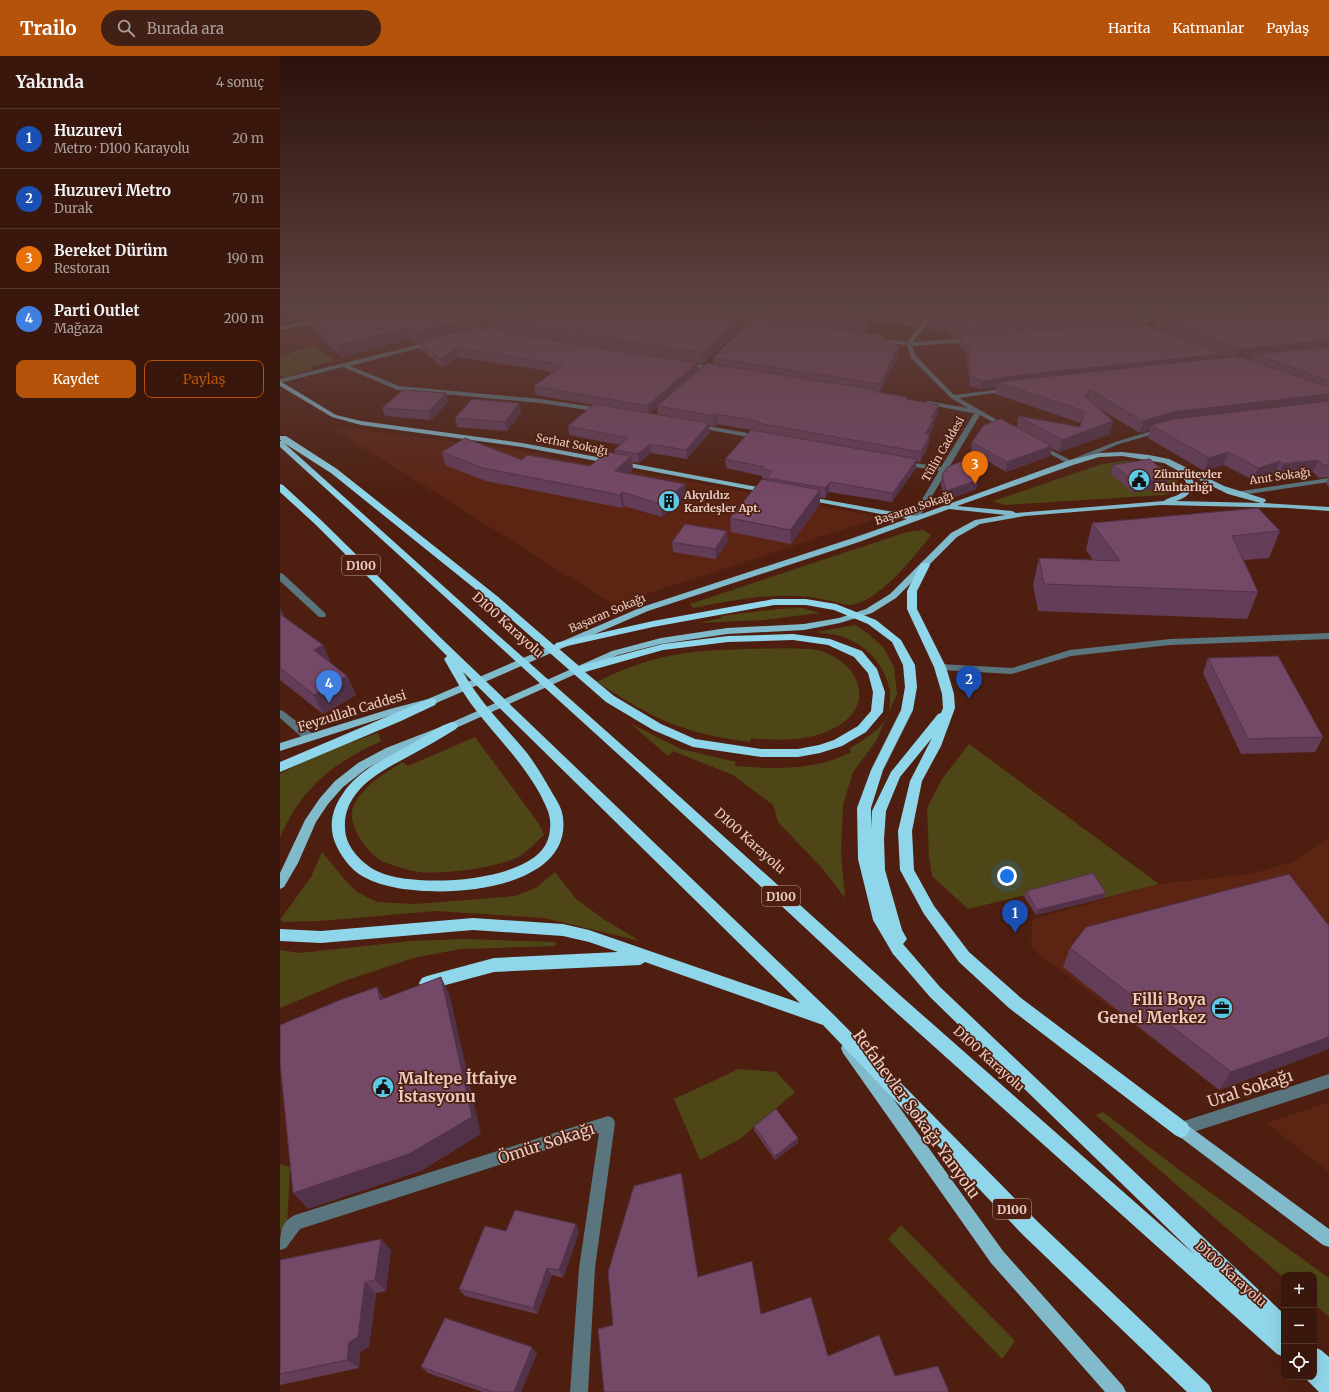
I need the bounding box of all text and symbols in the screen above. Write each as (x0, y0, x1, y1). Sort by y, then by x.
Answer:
search box (101, 10, 381, 46)
text: Trailo (20, 16, 77, 40)
icon: search (115, 17, 137, 39)
text: Burada ara (147, 19, 224, 38)
text: Harita (1108, 19, 1150, 37)
text: Katmanlar (1172, 19, 1244, 37)
text: Paylaş (1266, 19, 1309, 37)
text: Yakında (16, 71, 84, 93)
text: 4 sonuç (216, 74, 264, 91)
text: Huzurevi (54, 121, 122, 140)
text: 1 (26, 130, 32, 147)
text: 20 m (232, 130, 264, 147)
text: Metro · D100 Karayolu (54, 140, 190, 157)
text: Huzurevi Metro (54, 181, 171, 200)
text: 2 (25, 190, 33, 207)
text: 70 m (233, 190, 264, 207)
text: Durak (54, 200, 93, 217)
text: Bereket Dürüm (54, 241, 168, 260)
text: 3 (25, 250, 33, 267)
text: 190 m (227, 250, 264, 267)
text: Restoran (54, 260, 110, 277)
text: Parti Outlet (54, 301, 139, 320)
text: 4 (25, 310, 33, 327)
text: 200 m (224, 310, 264, 327)
text: Mağaza (54, 320, 103, 337)
button: Kaydet (16, 360, 136, 398)
button: Paylaş (144, 360, 264, 398)
street label: Tülin Caddesi (919, 414, 967, 484)
street label: Serhat Sokağı (535, 430, 610, 458)
pin: 3 (962, 451, 988, 484)
street label: Anıt Sokağı (1248, 465, 1312, 487)
public building icon: Zümrütevler Muhtarlığı (1126, 467, 1152, 493)
place label: Zümrütevler Muhtarlığı (1154, 467, 1222, 494)
building icon: Akyıldız Kardeşler Apt. (656, 488, 682, 514)
place label: Akyıldız Kardeşler Apt. (683, 488, 761, 515)
street label: Başaran Sokağı (873, 488, 955, 528)
road number: D100 (342, 555, 380, 575)
street label: D100 Karayolu (469, 588, 547, 662)
street label: Başaran Sokağı (567, 590, 648, 635)
pin: 2 (956, 666, 982, 699)
pin: 4 (316, 670, 342, 703)
street label: Feyzullah Caddesi (296, 686, 408, 736)
street label: D100 Karayolu (711, 804, 789, 878)
your location (997, 866, 1017, 886)
road number: D100 (762, 886, 800, 906)
pin: 1 (1002, 900, 1028, 933)
place label: Filli Boya Genel Merkez (1098, 989, 1206, 1027)
office icon: Filli Boya Genel Merkez (1209, 995, 1235, 1021)
street label: D100 Karayolu (950, 1022, 1028, 1096)
street label: Refahevler Sokağı Yanyolu (849, 1026, 985, 1202)
street label: Ural Sokağı (1205, 1065, 1295, 1111)
place label: Maltepe İtfaiye İstasyonu (398, 1068, 517, 1106)
public building icon: Maltepe İtfaiye İstasyonu (370, 1074, 396, 1100)
street label: Ömür Sokağı (495, 1118, 597, 1168)
road number: D100 (993, 1199, 1031, 1219)
street label: D100 Karayolu (1192, 1237, 1270, 1311)
map controls (1281, 1272, 1317, 1380)
button: + (1281, 1272, 1317, 1308)
button: − (1281, 1308, 1317, 1344)
button: locate (1281, 1344, 1317, 1380)

